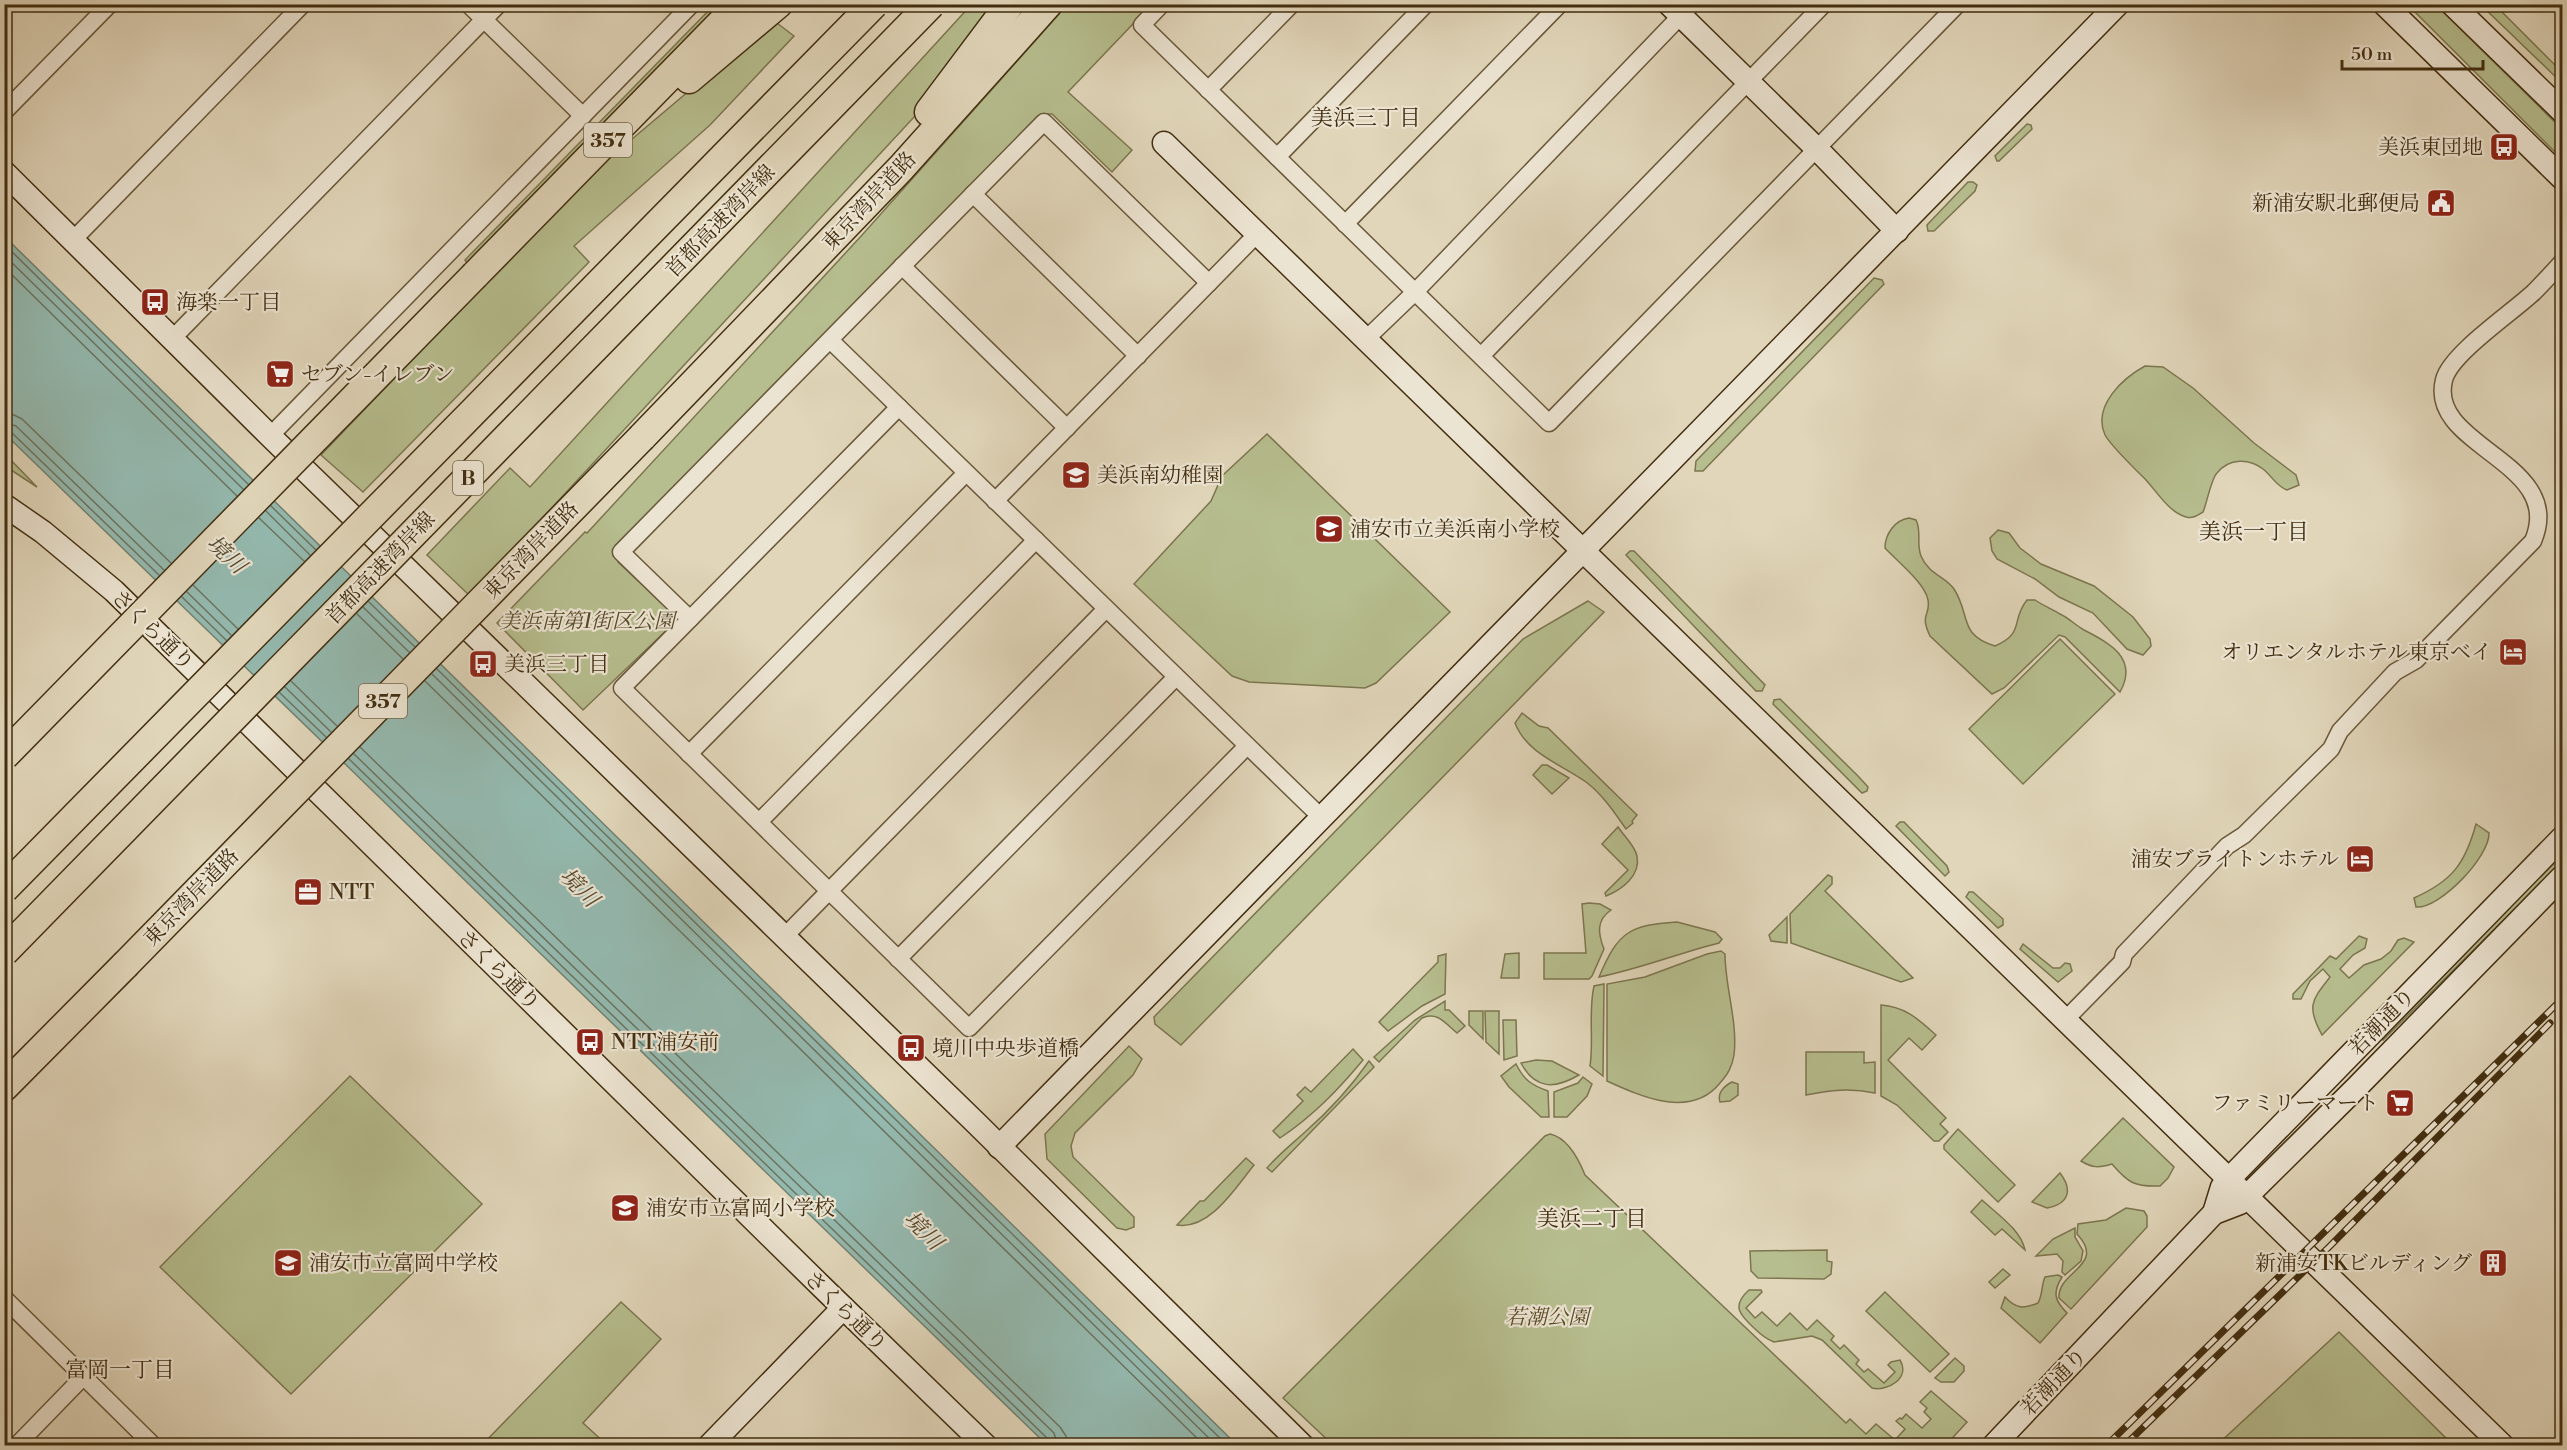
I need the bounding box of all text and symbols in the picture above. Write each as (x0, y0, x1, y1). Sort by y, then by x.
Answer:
scale bar (2342, 33, 2483, 71)
text: 50 m (2351, 43, 2393, 66)
district label: 美浜三丁目 (1311, 105, 1421, 132)
road number: 357 (584, 123, 632, 157)
bus stop icon: 美浜東団地 (2488, 131, 2520, 163)
place label: 美浜東団地 (2378, 135, 2483, 161)
street label: 東京湾岸道路 (817, 147, 922, 257)
street label: 首都高速湾岸線 (660, 160, 781, 284)
public building icon: 新浦安駅北郵便局 (2425, 187, 2457, 219)
place label: 新浦安駅北郵便局 (2252, 191, 2420, 217)
bus stop icon: 海楽一丁目 (139, 286, 171, 318)
place label: 海楽一丁目 (176, 290, 281, 316)
supermarket icon: セブン-イレブン (264, 358, 296, 390)
place label: セブン-イレブン (301, 362, 455, 388)
school or university icon: 美浜南幼稚園 (1060, 459, 1092, 491)
road number: B (453, 461, 483, 495)
place label: 美浜南幼稚園 (1097, 463, 1223, 489)
street label: 東京湾岸道路 (479, 496, 585, 605)
street label: 首都高速湾岸線 (320, 507, 441, 631)
school or university icon: 浦安市立美浜南小学校 (1313, 513, 1345, 545)
place label: 浦安市立美浜南小学校 (1350, 517, 1560, 543)
district label: 美浜一丁目 (2199, 519, 2309, 546)
water label: 境川 (201, 530, 253, 581)
street label: さくら通り (106, 585, 199, 677)
park label: 美浜南第1街区公園 (499, 609, 678, 635)
hotel icon: オリエンタルホテル東京ベイ (2497, 636, 2529, 668)
place label: オリエンタルホテル東京ベイ (2221, 640, 2492, 666)
bus stop icon: 美浜三丁目 (467, 648, 499, 680)
place label: 美浜三丁目 (504, 652, 609, 678)
road number: 357 (359, 684, 407, 718)
street label: 東京湾岸道路 (139, 843, 245, 952)
hotel icon: 浦安ブライトンホテル (2344, 843, 2376, 875)
place label: 浦安ブライトンホテル (2131, 847, 2339, 873)
water label: 境川 (554, 863, 605, 915)
office icon: NTT (292, 876, 324, 908)
place label: NTT (329, 880, 374, 906)
street label: さくら通り (452, 925, 545, 1017)
street label: 若潮通り (2344, 983, 2421, 1062)
bus stop icon: NTT浦安前 (574, 1026, 606, 1058)
place label: NTT浦安前 (611, 1030, 719, 1056)
bus stop icon: 境川中央歩道橋 (895, 1032, 927, 1064)
place label: 境川中央歩道橋 (932, 1036, 1079, 1062)
supermarket icon: ファミリーマート (2384, 1087, 2416, 1119)
place label: ファミリーマート (2211, 1091, 2379, 1117)
school or university icon: 浦安市立富岡小学校 (609, 1192, 641, 1224)
place label: 浦安市立富岡小学校 (646, 1196, 835, 1222)
water label: 境川 (898, 1206, 949, 1258)
district label: 美浜二丁目 (1537, 1206, 1647, 1233)
school or university icon: 浦安市立富岡中学校 (272, 1247, 304, 1279)
building icon: 新浦安TKビルディング (2477, 1247, 2509, 1279)
place label: 浦安市立富岡中学校 (309, 1251, 498, 1277)
place label: 新浦安TKビルディング (2255, 1251, 2472, 1277)
street label: さくら通り (799, 1266, 892, 1358)
park label: 若潮公園 (1505, 1305, 1592, 1331)
street label: 若潮通り (2016, 1343, 2093, 1422)
district label: 富岡一丁目 (65, 1357, 175, 1384)

